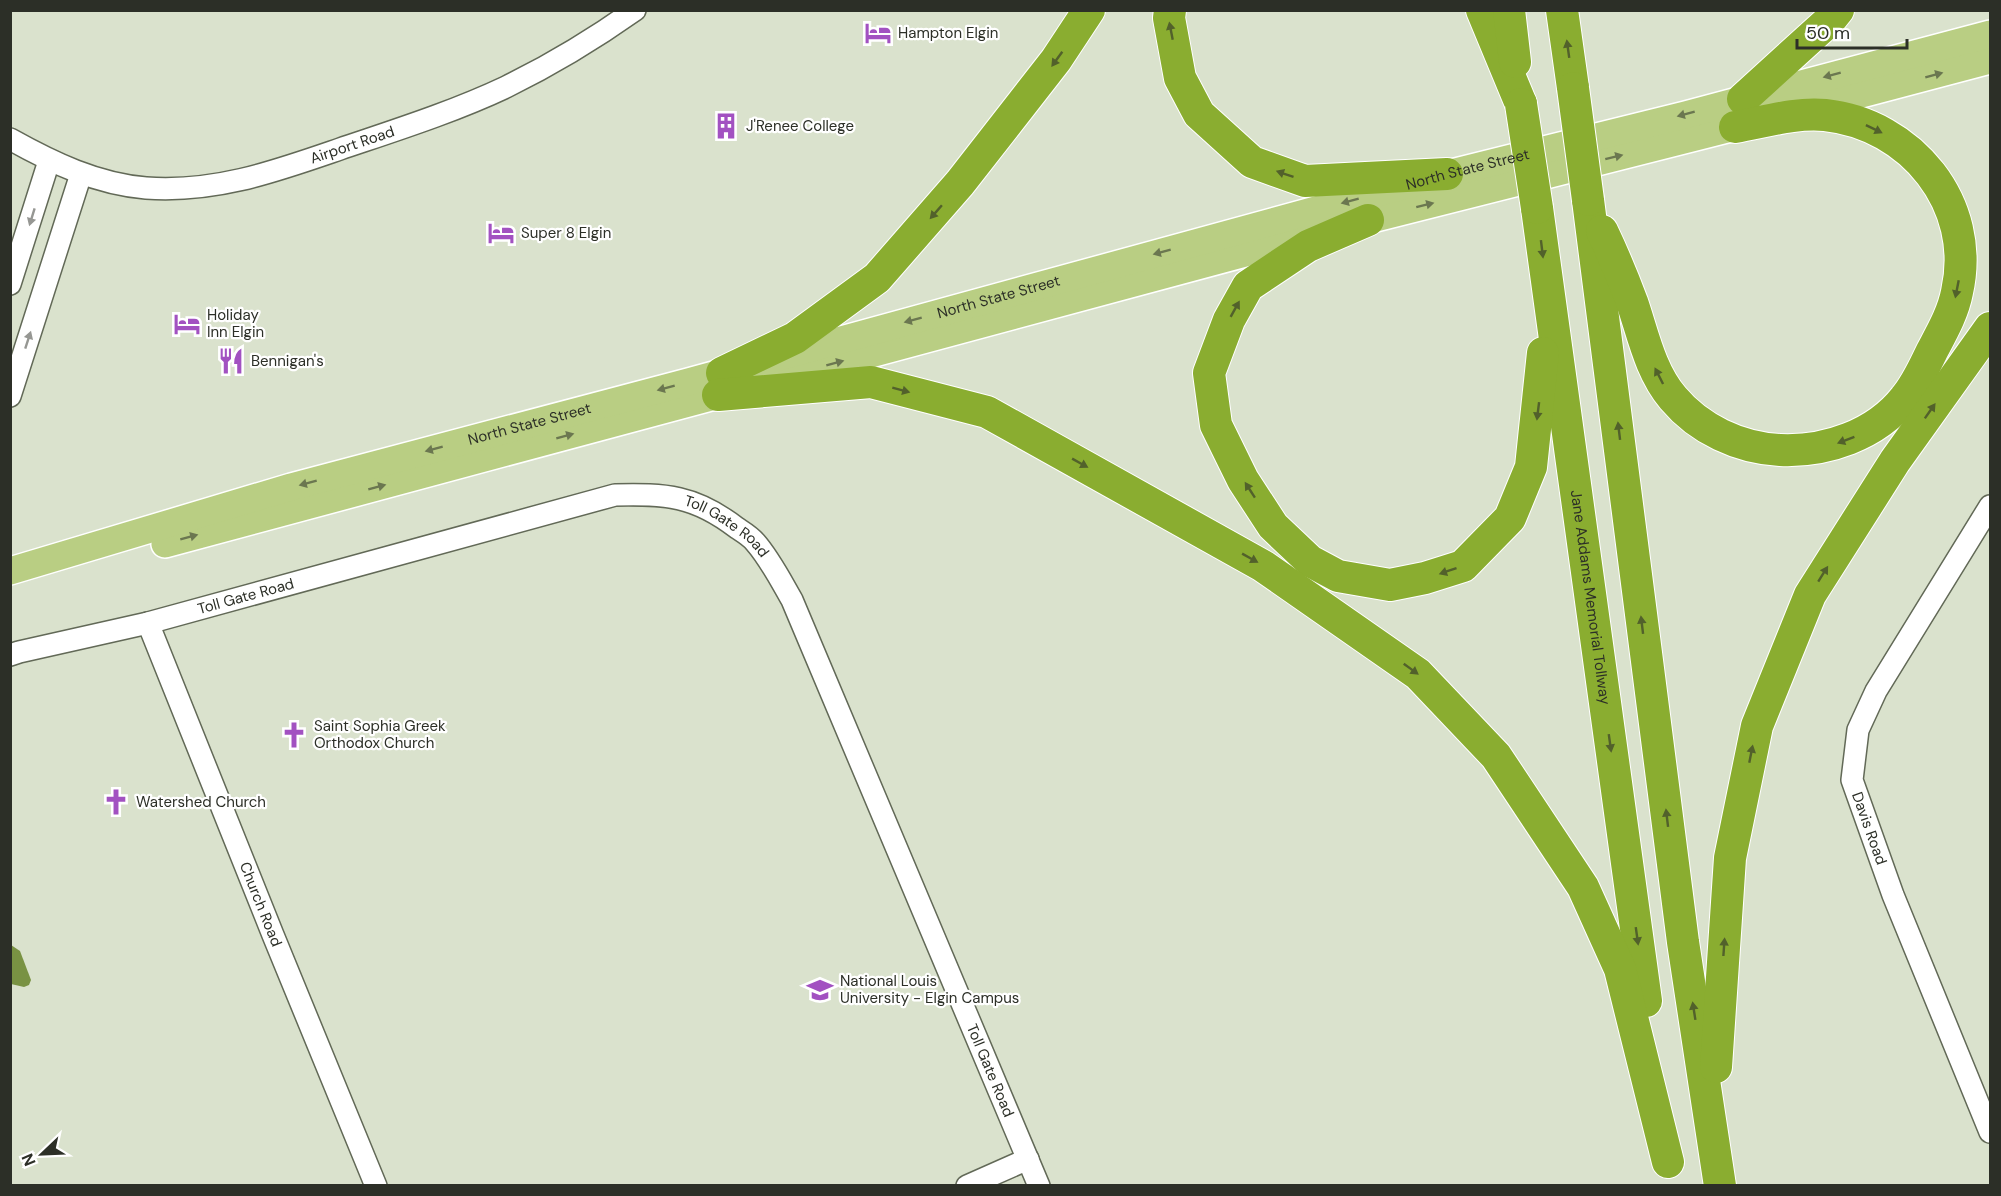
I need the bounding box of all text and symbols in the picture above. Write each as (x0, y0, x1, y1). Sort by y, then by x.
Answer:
scale bar (1797, 12, 1906, 50)
hotel icon: Hampton Elgin (863, 18, 893, 48)
text: 50 m (1806, 21, 1850, 45)
one-way arrow (1166, 22, 1175, 41)
place label: Hampton Elgin (898, 23, 998, 43)
one-way arrow (1563, 40, 1572, 59)
one-way arrow (1051, 51, 1063, 66)
one-way arrow (1925, 70, 1943, 80)
one-way arrow (1823, 71, 1841, 80)
one-way arrow (1677, 110, 1695, 119)
building icon: J'Renee College (711, 111, 741, 141)
place label: J'Renee College (746, 116, 854, 136)
street label: Airport Road (307, 121, 397, 169)
one-way arrow (1865, 123, 1883, 133)
street label: North State Street (1404, 144, 1531, 195)
one-way arrow (1605, 152, 1623, 162)
one-way arrow (1276, 168, 1294, 178)
one-way arrow (1341, 197, 1359, 206)
one-way arrow (1416, 200, 1434, 210)
one-way arrow (929, 204, 942, 220)
one-way arrow (26, 208, 36, 226)
hotel icon: Super 8 Elgin (486, 218, 516, 248)
place label: Super 8 Elgin (521, 223, 611, 243)
one-way arrow (1538, 240, 1547, 259)
one-way arrow (1153, 248, 1171, 258)
street label: North State Street (935, 270, 1062, 323)
one-way arrow (1952, 279, 1961, 298)
one-way arrow (1230, 300, 1240, 317)
place label: Holiday Inn Elgin (207, 305, 264, 342)
hotel icon: Holiday Inn Elgin (172, 309, 202, 339)
one-way arrow (904, 316, 923, 326)
one-way arrow (24, 331, 33, 349)
restaurant icon: Bennigan's (216, 346, 246, 376)
place label: Bennigan's (251, 351, 324, 371)
one-way arrow (826, 358, 844, 368)
one-way arrow (1655, 368, 1664, 385)
one-way arrow (657, 384, 675, 393)
one-way arrow (892, 385, 910, 395)
street label: North State Street (466, 398, 593, 450)
one-way arrow (1533, 401, 1543, 420)
one-way arrow (1924, 403, 1935, 419)
one-way arrow (1614, 421, 1623, 440)
one-way arrow (556, 431, 574, 440)
one-way arrow (1837, 435, 1855, 445)
one-way arrow (425, 445, 444, 455)
one-way arrow (1072, 458, 1089, 468)
one-way arrow (298, 479, 316, 488)
one-way arrow (368, 481, 386, 491)
one-way arrow (1244, 483, 1256, 499)
street label: Jane Addams Memorial Tollway (1566, 489, 1615, 707)
street label: Toll Gate Road (682, 491, 774, 561)
one-way arrow (180, 532, 198, 542)
one-way arrow (1242, 553, 1258, 564)
one-way arrow (1439, 566, 1457, 576)
one-way arrow (1817, 566, 1828, 582)
street label: Toll Gate Road (195, 573, 296, 619)
one-way arrow (1638, 615, 1647, 634)
one-way arrow (1402, 663, 1418, 675)
place label: Saint Sophia Greek Orthodox Church (314, 716, 446, 753)
church icon: Saint Sophia Greek Orthodox Church (279, 720, 309, 750)
one-way arrow (1605, 733, 1615, 752)
one-way arrow (1747, 745, 1756, 764)
church icon: Watershed Church (101, 787, 131, 817)
street label: Davis Road (1847, 789, 1891, 868)
place label: Watershed Church (136, 792, 266, 812)
one-way arrow (1662, 808, 1672, 827)
street label: Church Road (235, 859, 287, 950)
one-way arrow (1632, 926, 1641, 945)
one-way arrow (1719, 938, 1728, 957)
place label: National Louis University - Elgin Campus (840, 971, 1019, 1008)
school or university icon: National Louis University - Elgin Campus (805, 975, 835, 1005)
one-way arrow (1689, 1002, 1698, 1021)
street label: Toll Gate Road (962, 1021, 1019, 1120)
north arrow (12, 1124, 72, 1184)
text: N (17, 1150, 41, 1169)

